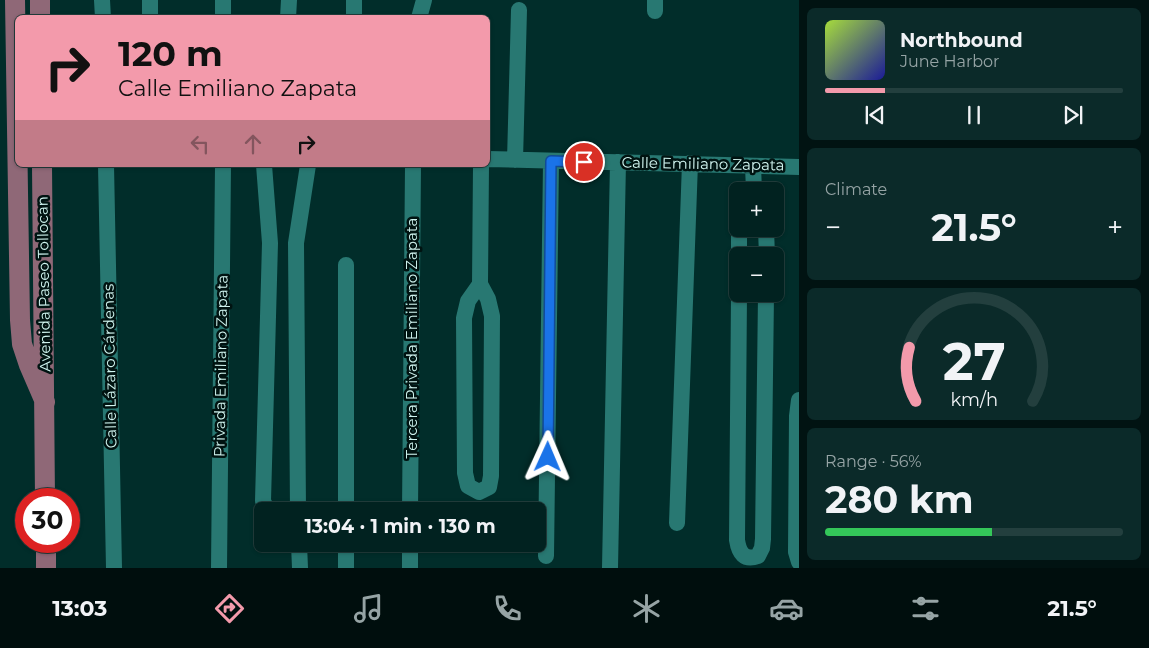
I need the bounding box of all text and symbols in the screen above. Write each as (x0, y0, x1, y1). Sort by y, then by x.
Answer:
text: Northbound (900, 29, 1023, 52)
text: 120 m (118, 32, 223, 75)
icon: right (35, 35, 100, 100)
text: June Harbor (900, 52, 999, 71)
text: Calle Emiliano Zapata (118, 75, 357, 102)
icon: previous (861, 101, 889, 129)
icon: pause (960, 101, 988, 129)
icon: next (1059, 101, 1087, 129)
icon: left (186, 130, 214, 158)
icon: ahead (239, 130, 267, 158)
icon: right (292, 130, 320, 158)
pin (563, 141, 605, 183)
icon: arrive (570, 148, 598, 176)
street label: Calle Emiliano Zapata (621, 153, 785, 174)
text: Climate (825, 180, 887, 199)
map controls (729, 182, 784, 302)
button: + (729, 182, 784, 237)
street label: Avenida Paseo Tollocan (32, 196, 55, 372)
text: 21.5° (931, 204, 1017, 251)
text: − (825, 210, 841, 244)
text: + (1107, 210, 1123, 244)
street label: Tercera Privada Emiliano Zapata (402, 218, 421, 458)
button: − (729, 247, 784, 302)
street label: Privada Emiliano Zapata (209, 275, 232, 457)
street label: Calle Lázaro Cárdenas (99, 284, 120, 448)
text: 27 (943, 330, 1005, 393)
text: km/h (950, 389, 998, 410)
position arrow (521, 430, 573, 482)
text: Range · 56% (825, 452, 922, 471)
text: 280 km (825, 476, 974, 523)
speed limit sign: 30 (15, 488, 80, 553)
text: 13:04 · 1 min · 130 m (304, 515, 496, 538)
icon: directions (212, 591, 247, 626)
icon: music (351, 591, 386, 626)
icon: phone (490, 591, 525, 626)
icon: climate (629, 591, 664, 626)
icon: car (769, 591, 804, 626)
icon: filters (908, 591, 943, 626)
text: 13:03 (52, 595, 107, 622)
text: 21.5° (1047, 595, 1097, 622)

